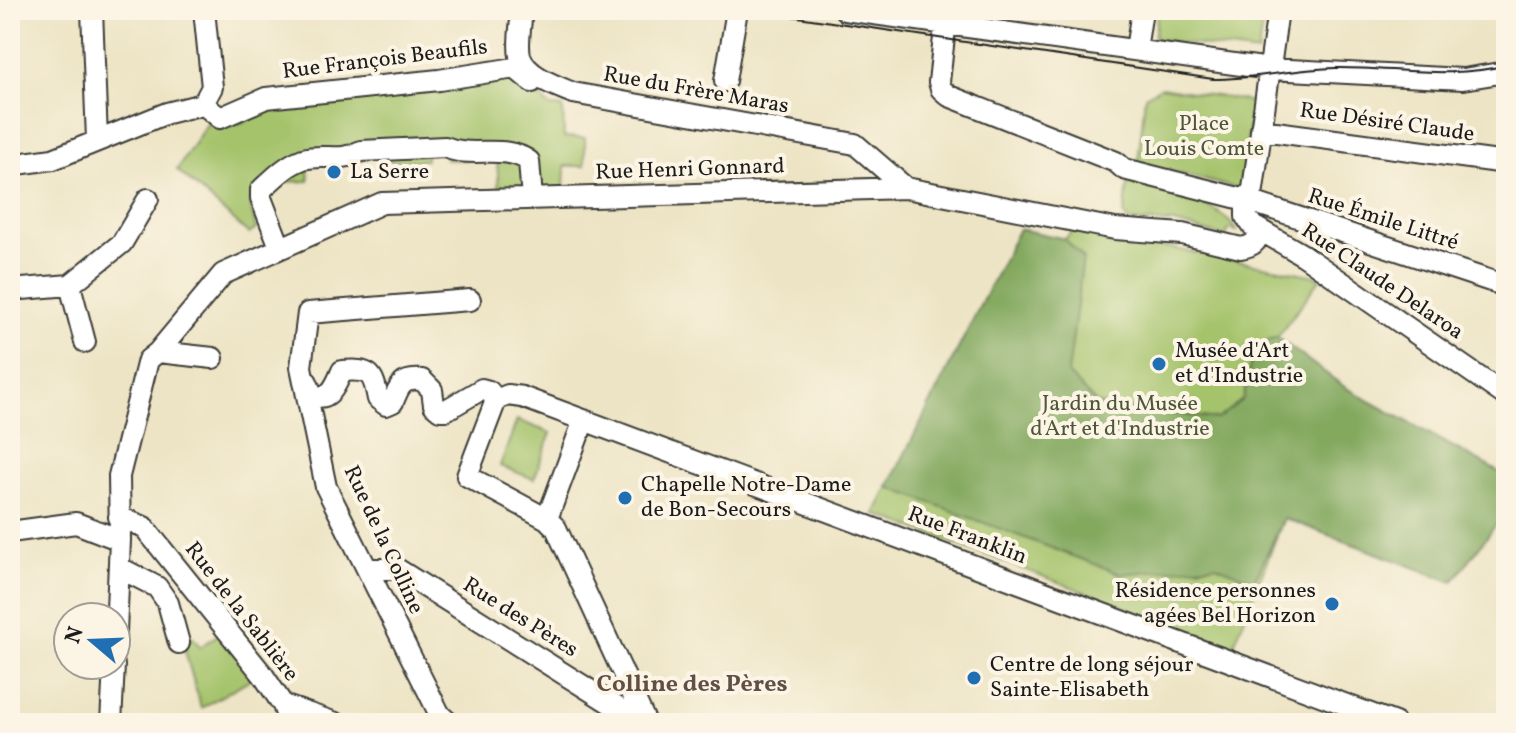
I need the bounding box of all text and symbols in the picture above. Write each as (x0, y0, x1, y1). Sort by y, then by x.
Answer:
street label: Rue François Beaufils (281, 32, 489, 88)
street label: Rue du Frère Maras (601, 59, 791, 123)
street label: Rue Désiré Claude (1298, 95, 1476, 151)
park label: Place Louis Comte (1144, 109, 1264, 165)
street label: Rue Henri Gonnard (595, 151, 785, 189)
place label: La Serre (350, 157, 429, 188)
marker: La Serre (325, 163, 343, 181)
street label: Rue Émile Littré (1304, 181, 1462, 259)
street label: Rue Claude Delaroa (1295, 216, 1469, 348)
place label: Musée d'Art et d'Industrie (1175, 336, 1303, 392)
marker: Musée d'Art et d'Industrie (1150, 355, 1168, 373)
park label: Jardin du Musée d'Art et d'Industrie (1030, 389, 1210, 445)
street label: Rue de la Colline (335, 461, 431, 619)
place label: Chapelle Notre-Dame de Bon-Secours (641, 470, 851, 526)
marker: Chapelle Notre-Dame de Bon-Secours (616, 489, 634, 507)
street label: Rue Franklin (903, 499, 1031, 573)
street label: Rue de la Sablière (177, 536, 305, 688)
street label: Rue des Pères (456, 570, 584, 666)
place label: Résidence personnes agées Bel Horizon (1115, 576, 1316, 632)
marker: Résidence personnes agées Bel Horizon (1323, 595, 1341, 613)
north arrow (52, 601, 132, 681)
text: N (58, 623, 93, 648)
place label: Centre de long séjour Sainte-Elisabeth (990, 650, 1193, 706)
district label: Colline des Pères (597, 668, 787, 702)
marker: Centre de long séjour Sainte-Elisabeth (965, 669, 983, 687)

